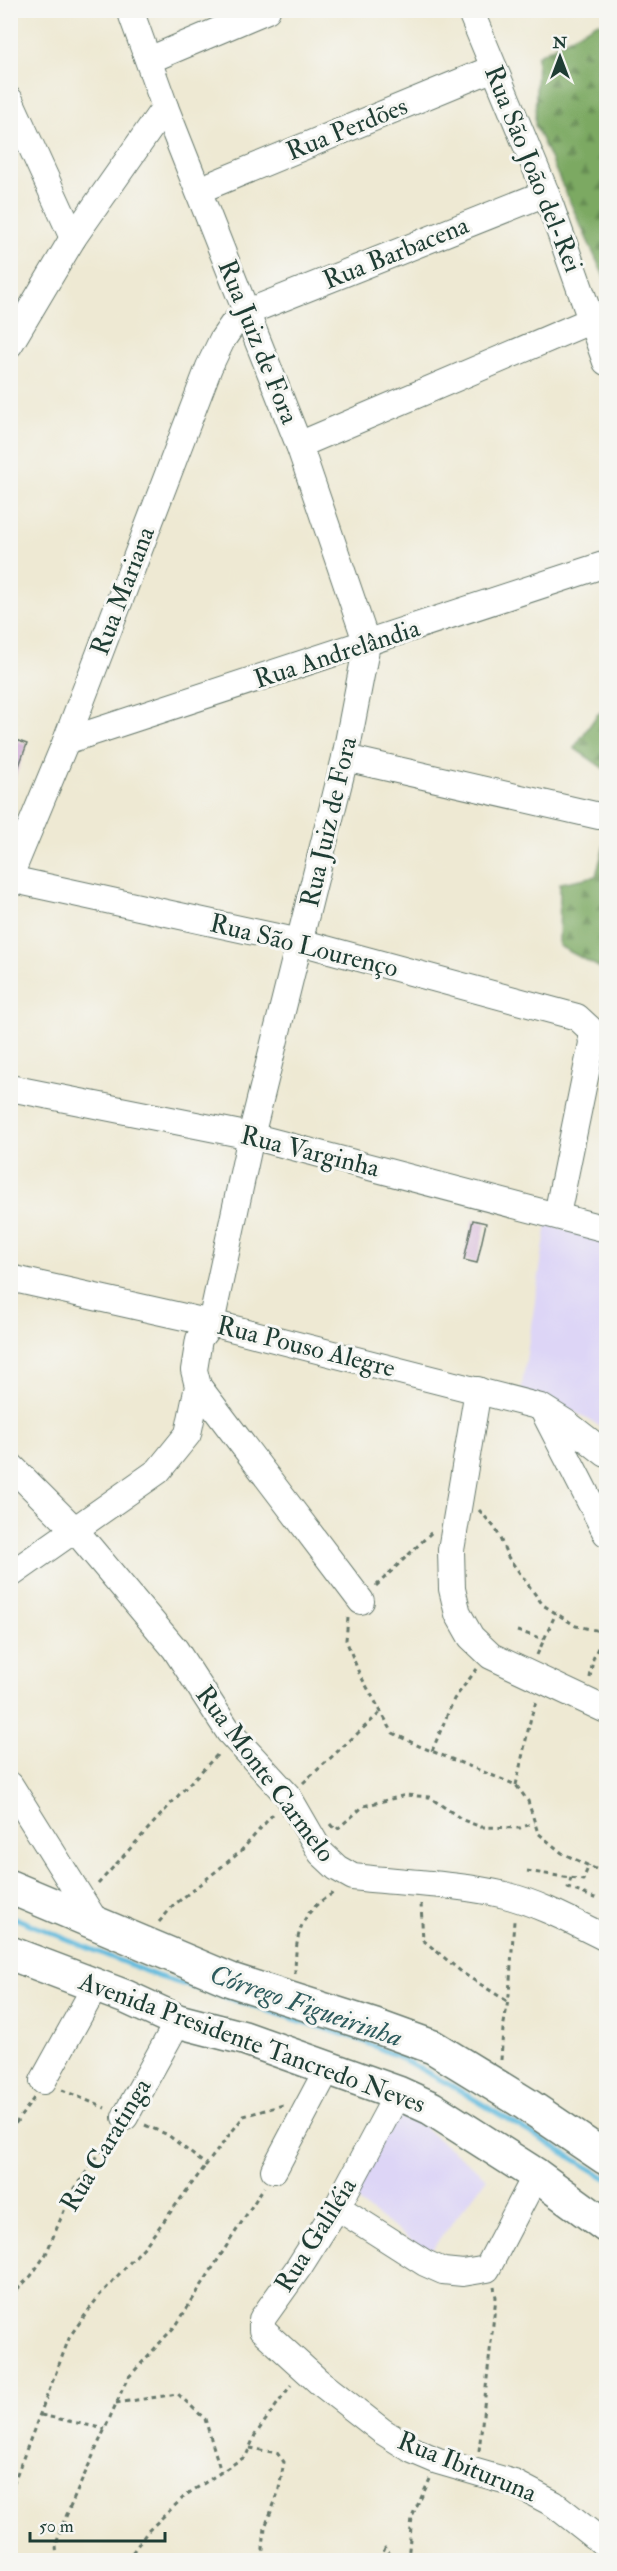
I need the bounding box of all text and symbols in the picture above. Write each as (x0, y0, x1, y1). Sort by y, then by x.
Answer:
north arrow (530, 27, 590, 87)
text: N (552, 33, 568, 53)
street label: Rua São João del-Rei (477, 61, 589, 277)
street label: Rua Perdões (282, 90, 412, 168)
street label: Rua Barbacena (318, 209, 474, 297)
street label: Rua Juiz de Fora (211, 255, 306, 429)
street label: Rua Mariana (84, 522, 162, 660)
street label: Rua Andrelândia (250, 612, 424, 696)
street label: Rua Juiz de Fora (294, 733, 364, 910)
street label: Rua São Lourenço (207, 907, 401, 985)
street label: Rua Varginha (237, 1119, 383, 1185)
street label: Rua Pouso Alegre (214, 1309, 399, 1385)
street label: Rua Monte Carmelo (188, 1680, 342, 1868)
water label: Córrego Figueirinha (205, 1958, 407, 2054)
street label: Avenida Presidente Tancredo Neves (74, 1965, 430, 2121)
street label: Rua Caratinga (54, 2072, 159, 2218)
street label: Rua Galiléia (268, 2172, 364, 2298)
street label: Rua Ibituruna (393, 2425, 541, 2509)
scale bar (30, 2505, 165, 2543)
text: 50 m (39, 2515, 74, 2538)

